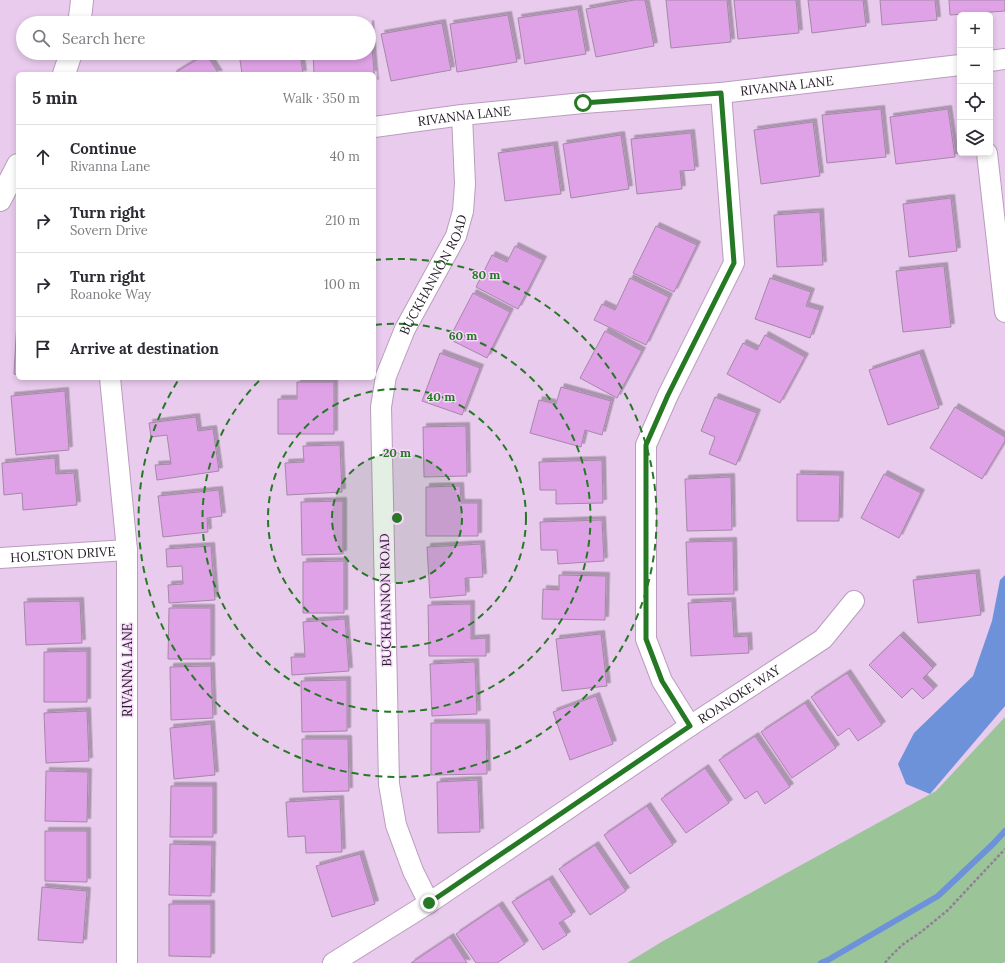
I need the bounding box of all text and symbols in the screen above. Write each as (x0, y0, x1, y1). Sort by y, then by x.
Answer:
map controls (957, 12, 993, 156)
button: + (957, 12, 993, 48)
search box (16, 16, 376, 60)
icon: search (30, 27, 52, 49)
text: Search here (62, 29, 145, 48)
button: − (957, 48, 993, 84)
street label: RIVANNA LANE (739, 72, 834, 100)
button: locate (957, 84, 993, 120)
text: 5 min (32, 87, 78, 109)
text: Walk · 350 m (283, 90, 360, 107)
route start (574, 94, 592, 112)
street label: RIVANNA LANE (417, 102, 512, 130)
button: layers (957, 120, 993, 156)
text: Continue (70, 139, 136, 158)
icon: ahead (32, 146, 54, 168)
text: 40 m (330, 148, 360, 165)
text: Rivanna Lane (70, 158, 150, 175)
text: Turn right (70, 203, 146, 222)
icon: right (32, 210, 54, 232)
text: 210 m (325, 212, 360, 229)
street label: BUCKHANNON ROAD (396, 212, 471, 337)
text: Sovern Drive (70, 222, 148, 239)
text: Turn right (70, 267, 146, 286)
text: 80 m (472, 267, 500, 282)
icon: right (32, 274, 54, 296)
text: 100 m (324, 276, 360, 293)
text: Roanoke Way (70, 286, 151, 303)
text: 60 m (449, 328, 477, 343)
icon: arrive (32, 338, 54, 360)
text: Arrive at destination (70, 339, 219, 358)
text: 40 m (427, 389, 455, 404)
text: 20 m (383, 445, 411, 460)
centre of rings (390, 511, 404, 525)
street label: BUCKHANNON ROAD (376, 533, 395, 667)
street label: HOLSTON DRIVE (10, 543, 116, 566)
street label: RIVANNA LANE (119, 623, 136, 717)
street label: ROANOKE WAY (695, 661, 784, 728)
route end (420, 894, 438, 912)

